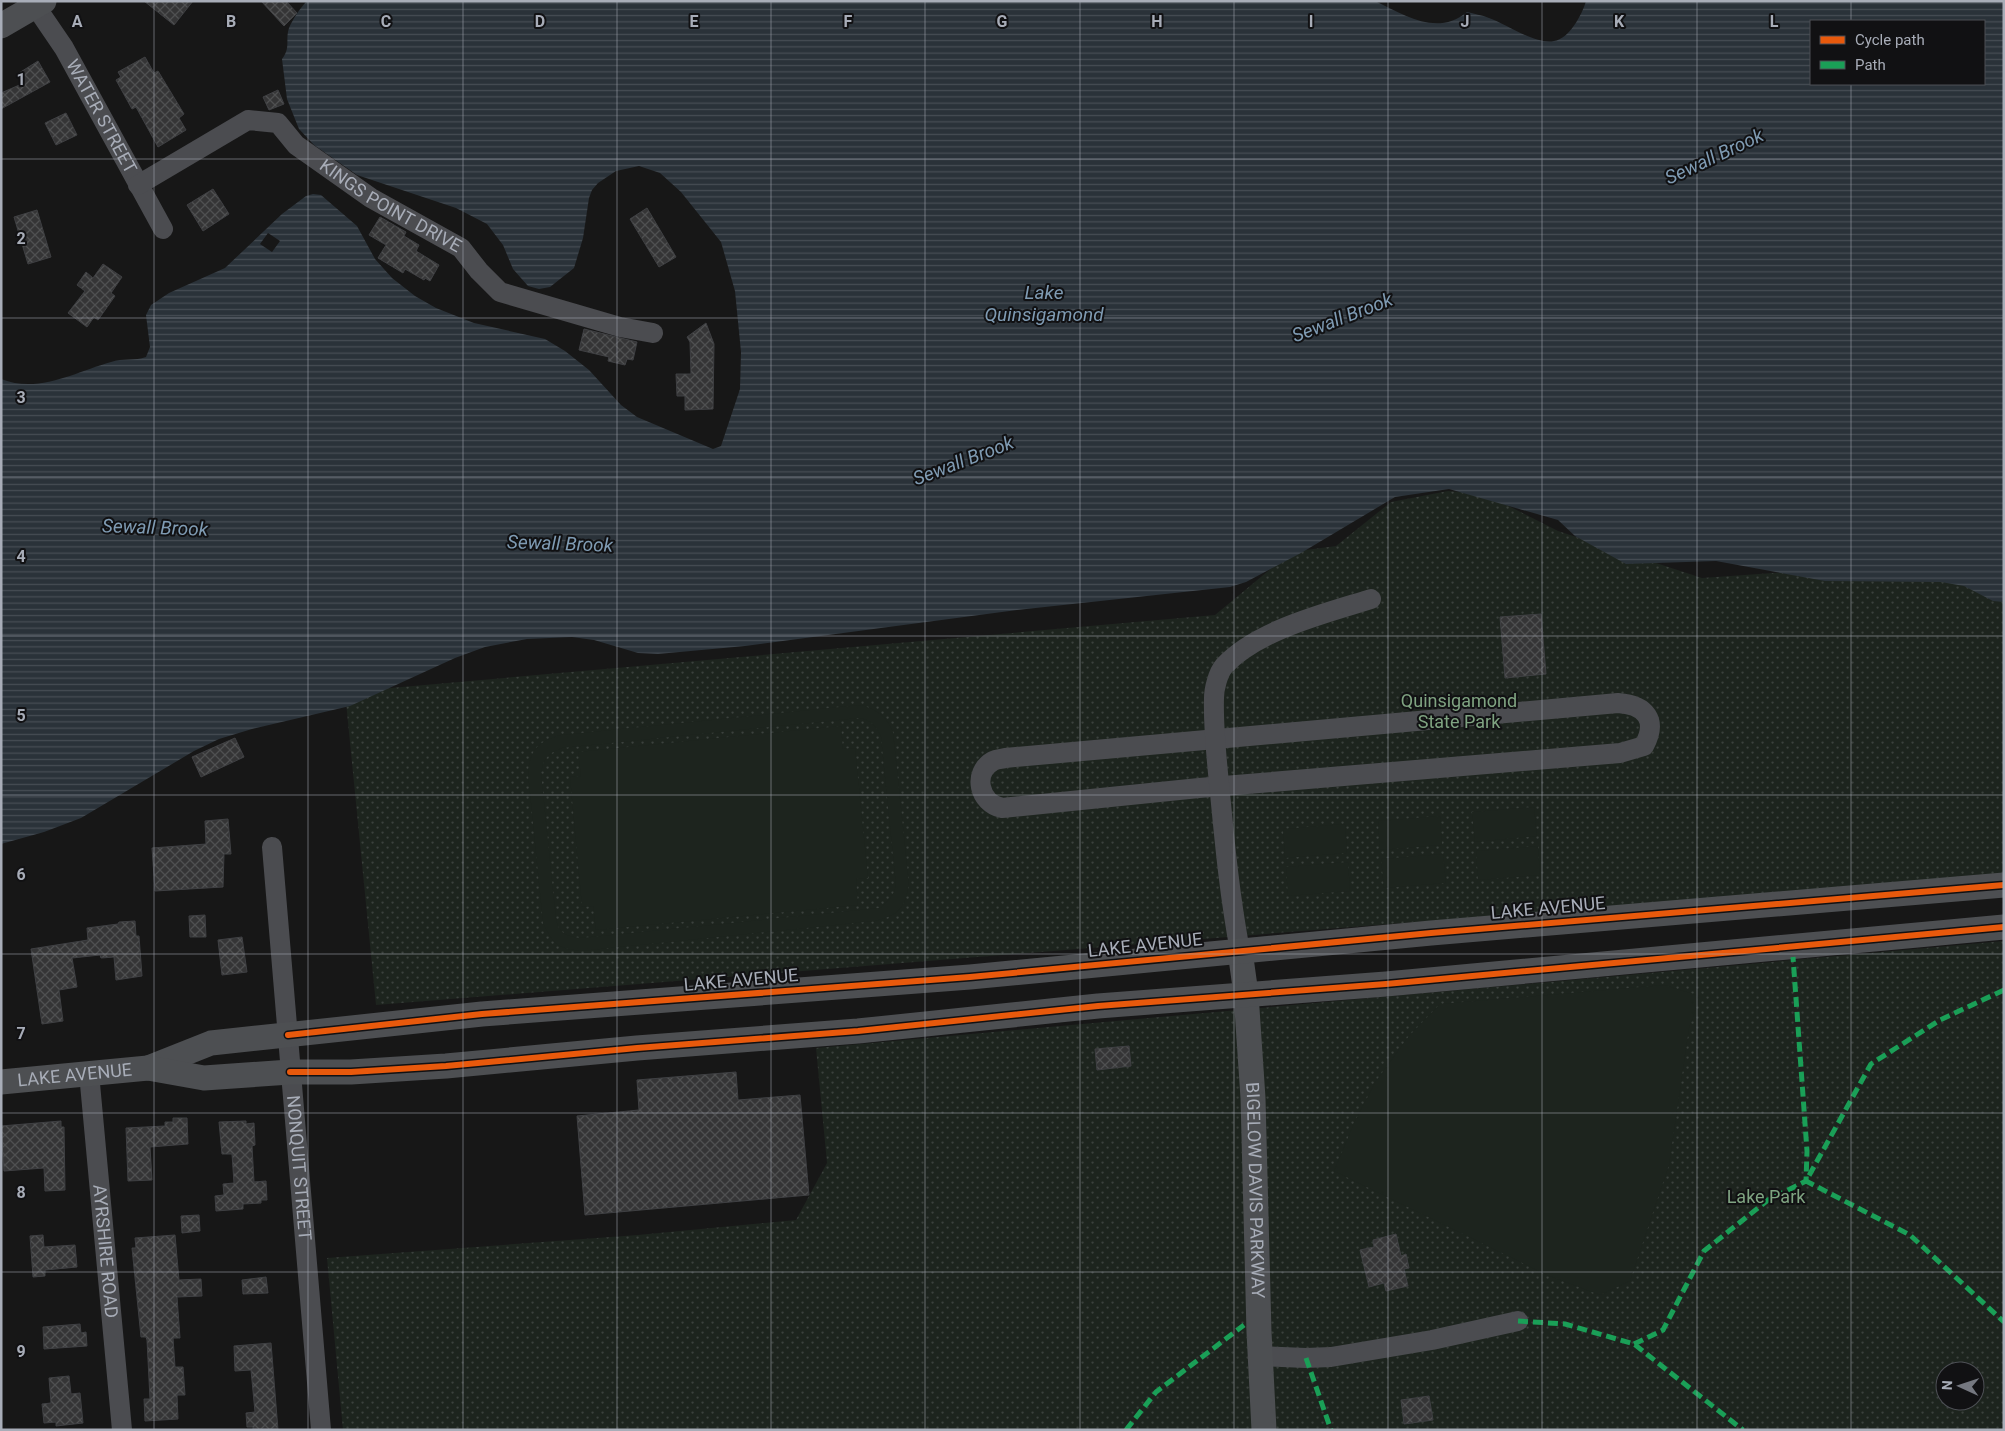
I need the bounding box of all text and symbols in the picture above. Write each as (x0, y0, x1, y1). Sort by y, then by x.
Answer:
text: A (72, 12, 83, 31)
text: B (226, 12, 236, 31)
text: C (381, 12, 391, 31)
text: D (535, 12, 545, 31)
text: E (690, 12, 699, 31)
text: F (844, 12, 853, 31)
text: G (997, 12, 1008, 31)
text: H (1151, 12, 1163, 31)
text: I (1309, 12, 1313, 31)
text: J (1461, 12, 1469, 31)
text: K (1614, 12, 1625, 31)
text: L (1770, 12, 1779, 31)
legend (1810, 20, 1985, 85)
text: Cycle path (1855, 31, 1925, 49)
street label: WATER STREET (62, 56, 142, 177)
text: Path (1855, 56, 1886, 74)
text: 1 (16, 70, 26, 89)
water label: Sewall Brook (1661, 123, 1768, 189)
street label: KINGS POINT DRIVE (316, 154, 465, 256)
text: 2 (16, 229, 26, 248)
water label: Lake Quinsigamond (984, 281, 1104, 326)
water label: Sewall Brook (1289, 287, 1396, 347)
text: 3 (16, 388, 26, 407)
water label: Sewall Brook (910, 430, 1017, 490)
water label: Sewall Brook (102, 514, 209, 541)
water label: Sewall Brook (507, 530, 614, 557)
text: 4 (16, 547, 26, 566)
park label: Quinsigamond State Park (1401, 690, 1517, 732)
text: 5 (16, 706, 26, 725)
text: 6 (16, 865, 26, 884)
street label: LAKE AVENUE (1490, 892, 1606, 923)
street label: LAKE AVENUE (1087, 928, 1203, 961)
street label: LAKE AVENUE (683, 964, 799, 995)
text: 7 (16, 1024, 26, 1043)
street label: LAKE AVENUE (16, 1059, 133, 1090)
street label: BIGELOW DAVIS PARKWAY (1242, 1081, 1269, 1299)
street label: NONQUIT STREET (283, 1094, 316, 1241)
text: 8 (16, 1183, 26, 1202)
street label: AYRSHIRE ROAD (89, 1184, 123, 1319)
park label: Lake Park (1727, 1186, 1806, 1207)
text: 9 (16, 1342, 26, 1361)
north arrow (1935, 1361, 1985, 1411)
text: N (1939, 1380, 1955, 1391)

